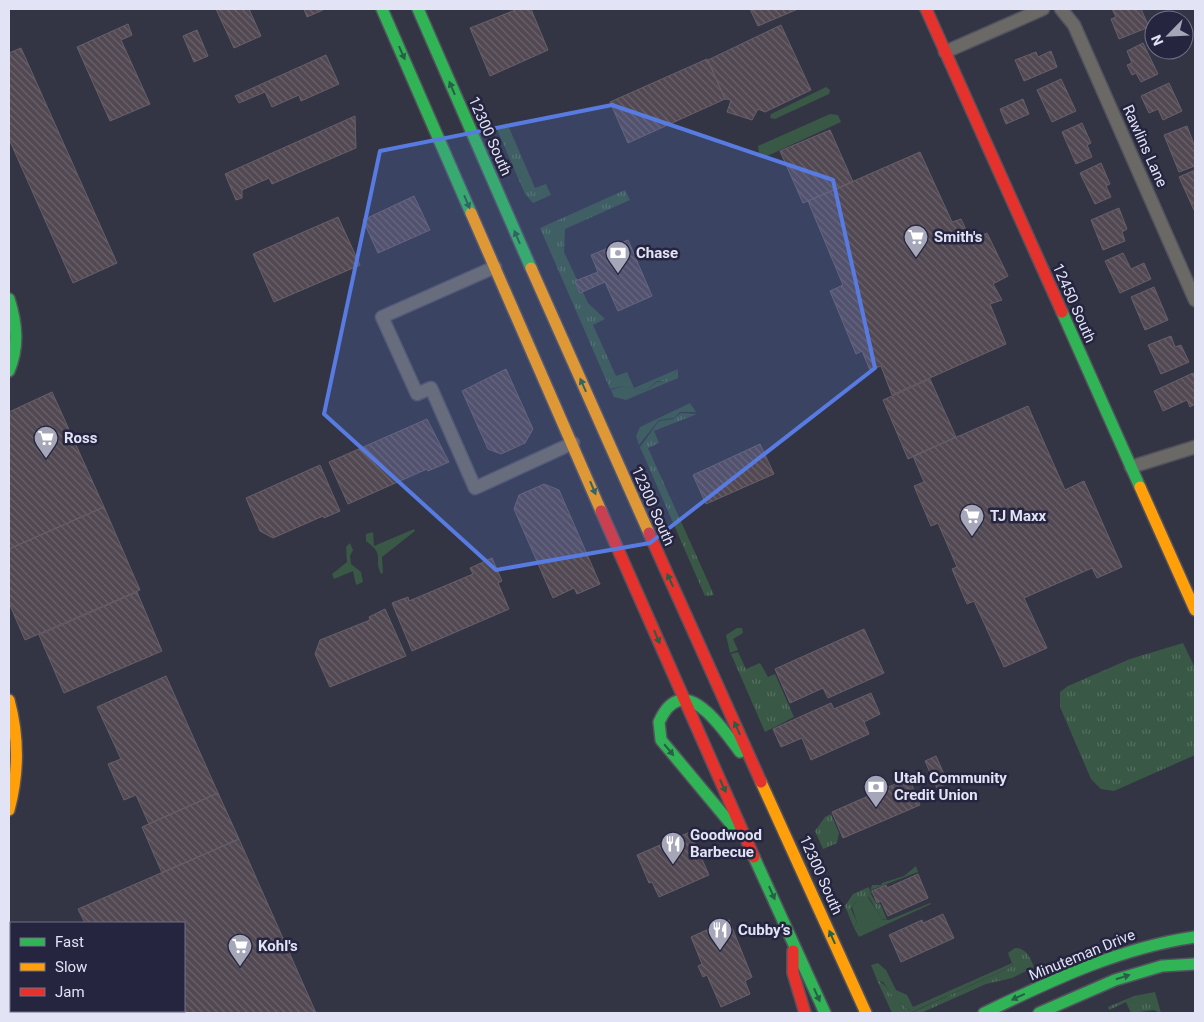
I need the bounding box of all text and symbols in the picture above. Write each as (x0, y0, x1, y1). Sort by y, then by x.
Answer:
north arrow (1144, 10, 1194, 60)
text: N (1148, 33, 1166, 48)
one-way arrow (398, 46, 406, 60)
one-way arrow (448, 81, 456, 95)
street label: 12300 South (465, 94, 515, 178)
street label: Rawlins Lane (1119, 102, 1171, 190)
one-way arrow (463, 195, 471, 209)
supermarket icon: Smith's (903, 224, 929, 258)
place label: Smith's (934, 228, 983, 246)
one-way arrow (513, 229, 521, 244)
bank icon: Chase (605, 240, 631, 274)
place label: Chase (636, 244, 678, 262)
street label: 12450 South (1049, 261, 1099, 345)
one-way arrow (578, 378, 586, 392)
supermarket icon: Ross (33, 425, 59, 459)
place label: Ross (64, 429, 98, 447)
street label: 12300 South (628, 464, 678, 548)
one-way arrow (589, 481, 597, 495)
supermarket icon: TJ Maxx (959, 503, 985, 537)
place label: TJ Maxx (990, 507, 1047, 525)
one-way arrow (666, 573, 674, 587)
one-way arrow (653, 630, 661, 645)
one-way arrow (733, 721, 741, 735)
one-way arrow (663, 743, 674, 756)
place label: Utah Community Credit Union (894, 769, 1007, 804)
bank icon: Utah Community Credit Union (863, 774, 889, 808)
one-way arrow (719, 779, 727, 793)
place label: Goodwood Barbecue (690, 826, 762, 861)
restaurant icon: Goodwood Barbecue (660, 831, 686, 865)
street label: 12300 South (796, 833, 846, 917)
one-way arrow (768, 886, 776, 900)
restaurant icon: Cubby’s (707, 917, 733, 951)
place label: Cubby’s (738, 921, 791, 939)
legend (10, 922, 185, 1012)
street label: Minuteman Drive (1026, 925, 1138, 985)
one-way arrow (828, 930, 836, 944)
text: Fast (55, 933, 84, 951)
supermarket icon: Kohl's (227, 933, 253, 967)
place label: Kohl's (258, 937, 298, 955)
text: Slow (55, 958, 87, 976)
one-way arrow (1115, 973, 1130, 981)
text: Jam (55, 983, 85, 1001)
one-way arrow (813, 988, 821, 1002)
one-way arrow (1011, 994, 1025, 1002)

